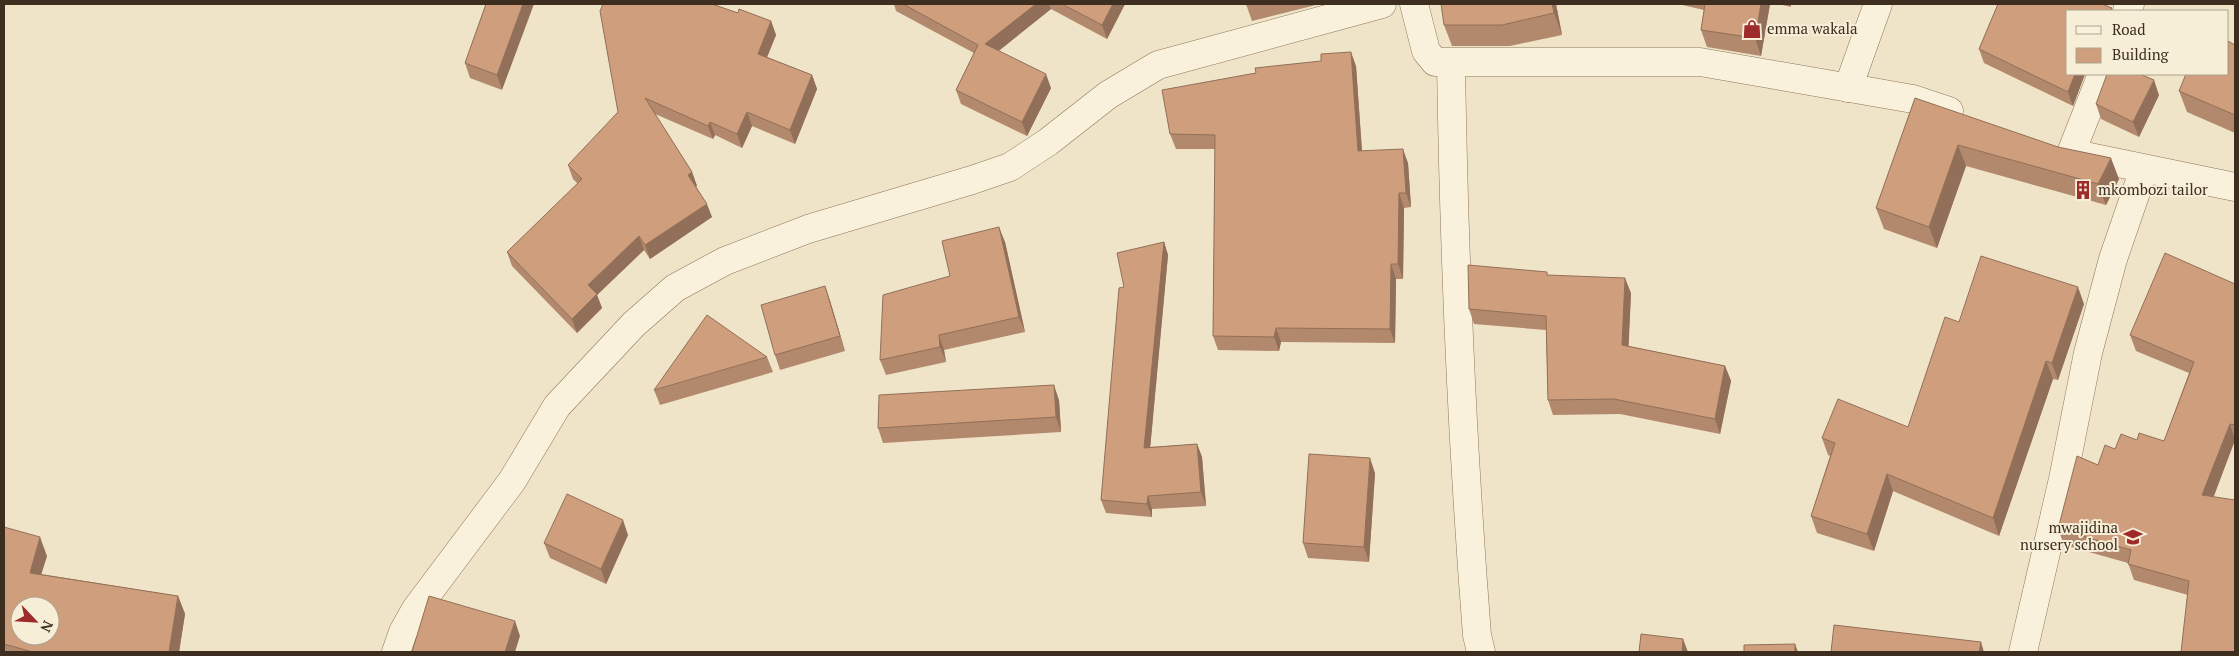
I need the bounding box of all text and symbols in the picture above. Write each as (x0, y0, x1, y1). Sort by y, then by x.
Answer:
legend (2066, 10, 2229, 75)
shop icon: emma wakala (1741, 18, 1763, 40)
place label: emma wakala (1767, 18, 1858, 38)
text: Road (2112, 19, 2145, 39)
text: Building (2112, 44, 2170, 64)
building icon: mkombozi tailor (2072, 179, 2094, 201)
place label: mkombozi tailor (2098, 179, 2208, 199)
place label: mwajidina nursery school (2020, 517, 2118, 554)
school or university icon: mwajidina nursery school (2122, 526, 2144, 548)
north arrow (10, 596, 60, 646)
text: N (36, 618, 58, 636)

